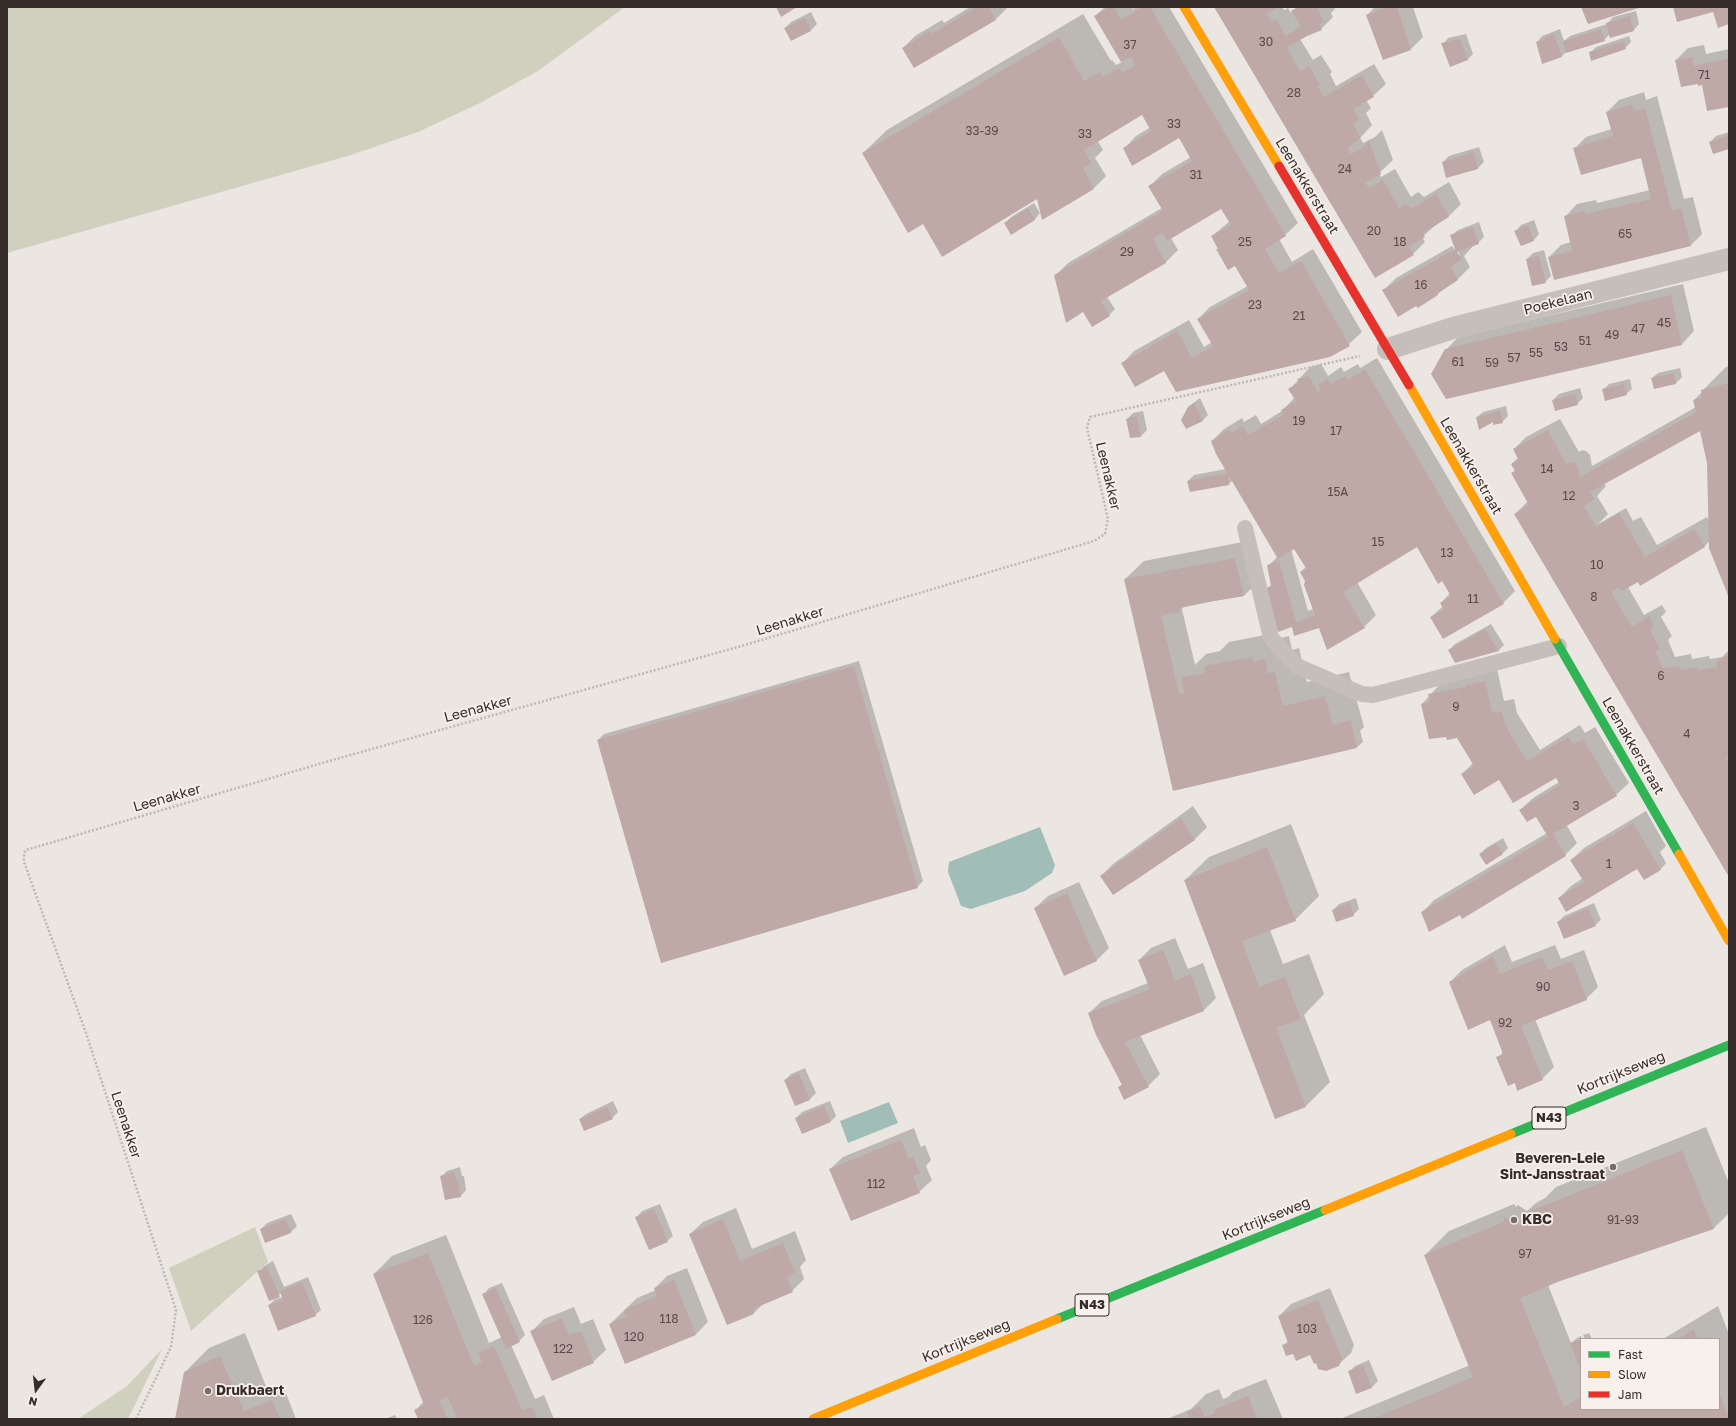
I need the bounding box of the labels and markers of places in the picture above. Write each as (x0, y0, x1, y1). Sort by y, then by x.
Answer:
place label: Beveren-Leie Sint-Jansstraat (1500, 1151, 1605, 1184)
marker: Beveren-Leie Sint-Jansstraat (1608, 1162, 1618, 1172)
place label: KBC (1522, 1212, 1552, 1228)
marker: KBC (1509, 1215, 1519, 1225)
place label: Drukbaert (216, 1383, 284, 1399)
marker: Drukbaert (203, 1386, 213, 1396)

